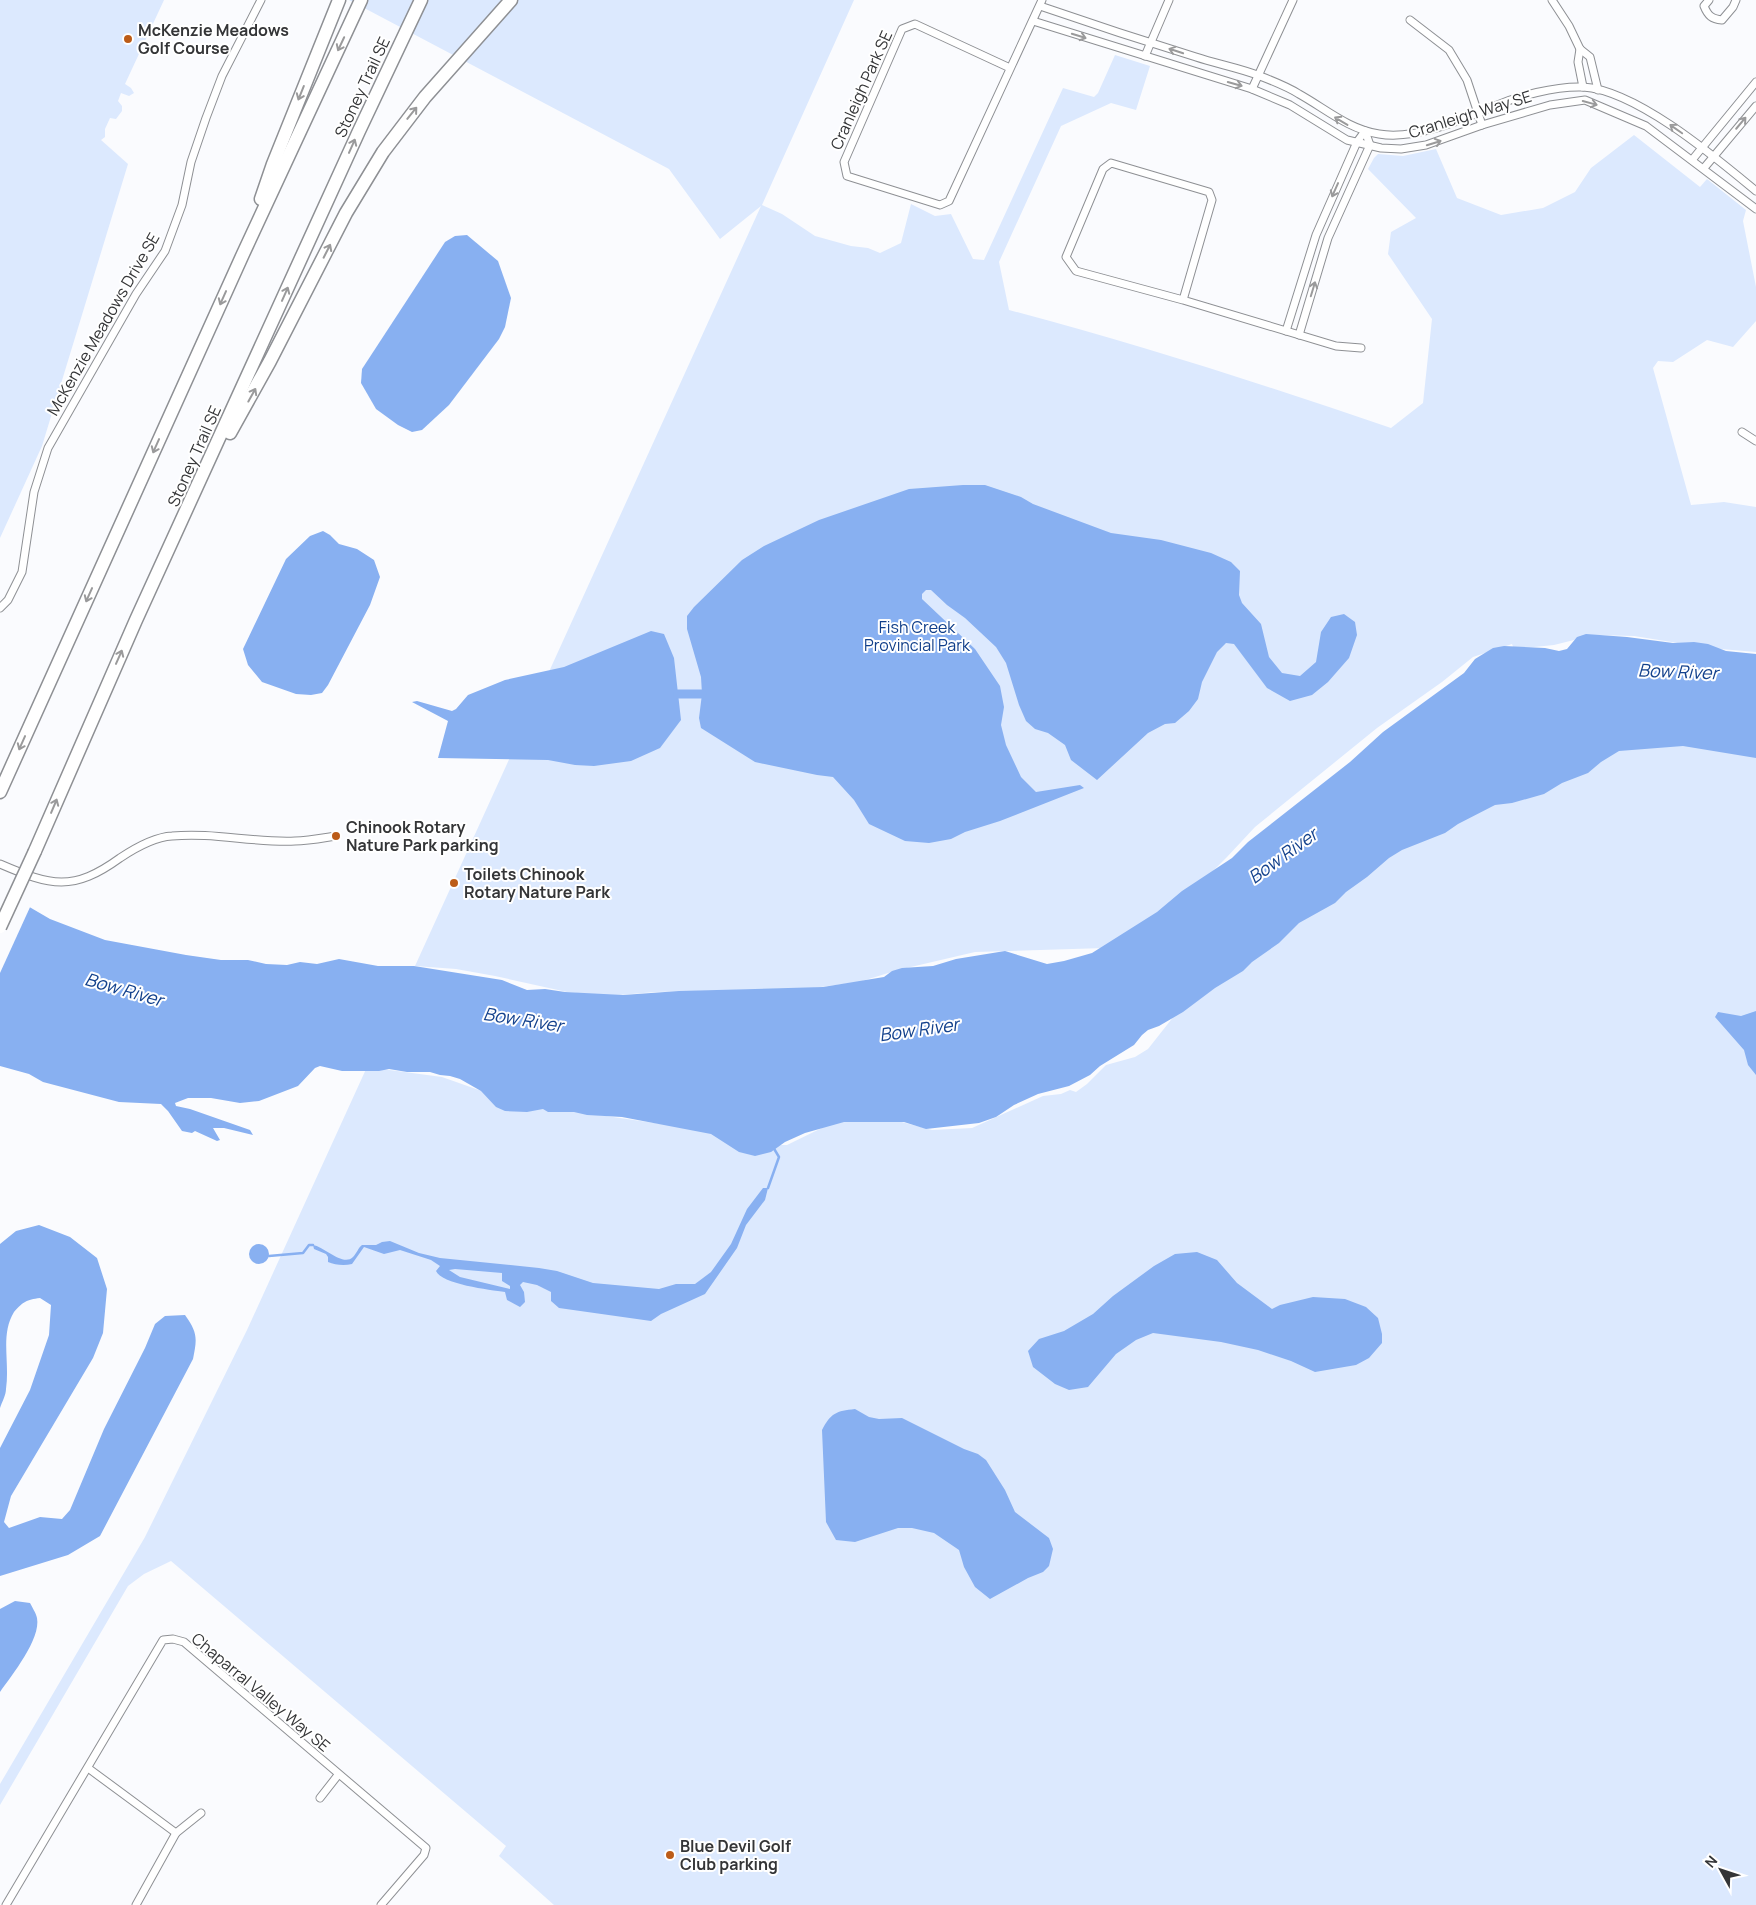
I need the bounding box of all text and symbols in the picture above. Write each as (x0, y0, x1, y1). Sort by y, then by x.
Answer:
place label: McKenzie Meadows Golf Course (138, 19, 289, 59)
street label: Cranleigh Park SE (825, 27, 897, 153)
one-way arrow (1071, 32, 1087, 41)
marker: McKenzie Meadows Golf Course (122, 33, 134, 45)
street label: Stoney Trail SE (329, 33, 395, 141)
one-way arrow (335, 36, 345, 51)
one-way arrow (1169, 45, 1185, 55)
one-way arrow (1226, 80, 1242, 89)
street label: Cranleigh Way SE (1406, 85, 1534, 143)
one-way arrow (295, 86, 304, 101)
one-way arrow (1581, 99, 1597, 108)
one-way arrow (407, 106, 418, 119)
one-way arrow (1334, 115, 1348, 125)
one-way arrow (1735, 117, 1747, 130)
one-way arrow (1669, 124, 1683, 134)
one-way arrow (1426, 137, 1442, 147)
one-way arrow (348, 139, 357, 154)
one-way arrow (1330, 182, 1340, 197)
street label: McKenzie Meadows Drive SE (42, 229, 164, 419)
one-way arrow (322, 243, 332, 258)
one-way arrow (1309, 281, 1319, 297)
one-way arrow (281, 287, 290, 302)
one-way arrow (218, 290, 228, 305)
one-way arrow (247, 388, 257, 402)
street label: Stoney Trail SE (162, 402, 226, 510)
one-way arrow (151, 439, 161, 454)
one-way arrow (84, 587, 94, 602)
park label: Fish Creek Provincial Park (864, 616, 971, 656)
one-way arrow (115, 650, 125, 665)
water label: Bow River (1638, 658, 1721, 684)
one-way arrow (17, 735, 27, 750)
one-way arrow (50, 799, 60, 814)
place label: Chinook Rotary Nature Park parking (346, 816, 499, 856)
water label: Bow River (1243, 820, 1324, 888)
marker: Chinook Rotary Nature Park parking (330, 830, 342, 842)
place label: Toilets Chinook Rotary Nature Park (464, 863, 610, 903)
marker: Toilets Chinook Rotary Nature Park (448, 877, 460, 889)
water label: Bow River (82, 966, 168, 1012)
water label: Bow River (482, 1001, 567, 1038)
water label: Bow River (878, 1011, 963, 1046)
street label: Chaparral Valley Way SE (187, 1627, 335, 1757)
place label: Blue Devil Golf Club parking (680, 1835, 791, 1875)
north arrow (1696, 1845, 1746, 1895)
marker: Blue Devil Golf Club parking (664, 1849, 676, 1861)
text: N (1700, 1851, 1721, 1871)

